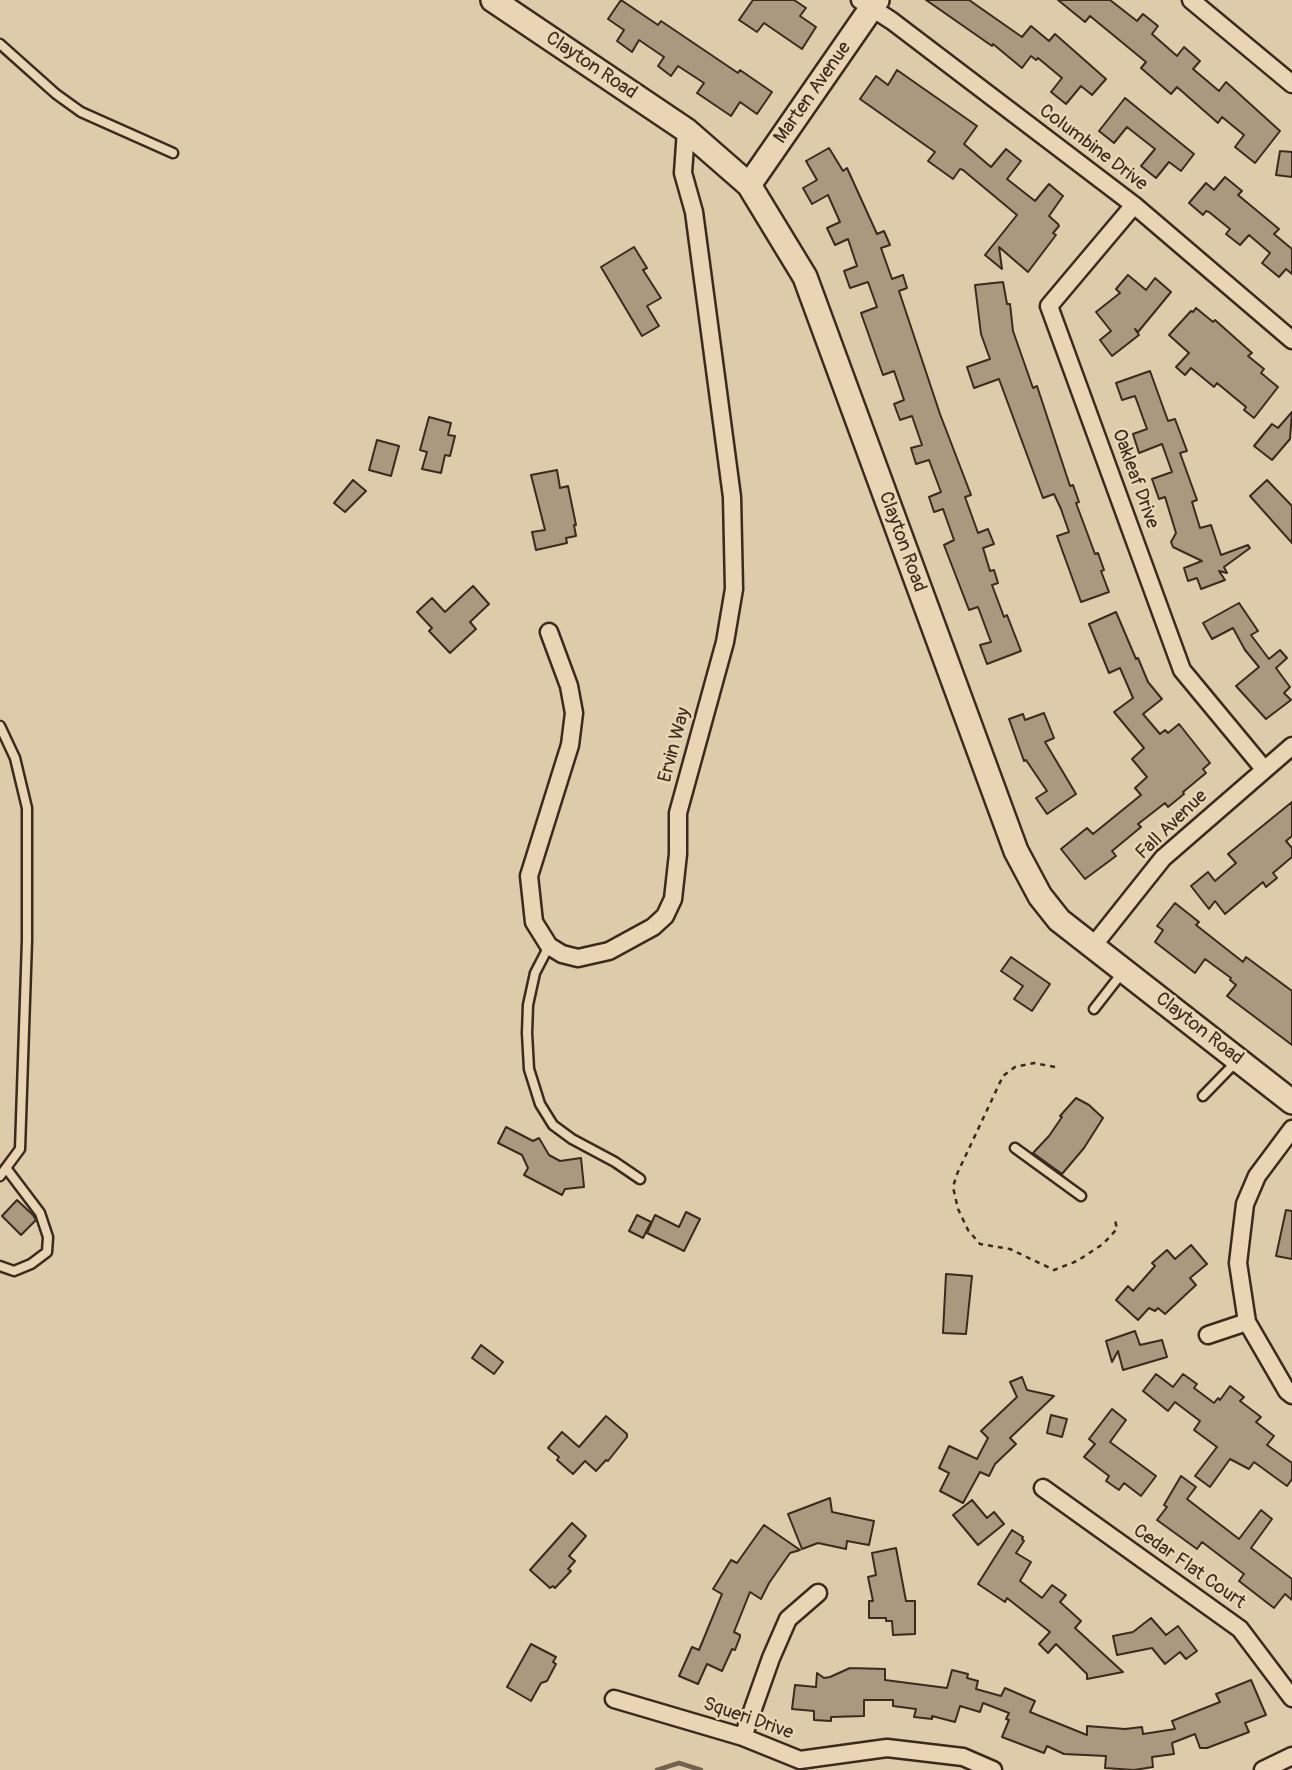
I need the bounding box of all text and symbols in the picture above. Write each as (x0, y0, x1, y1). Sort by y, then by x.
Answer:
street label: Clayton Road (541, 27, 641, 105)
street label: Marten Avenue (769, 38, 857, 148)
street label: Columbine Drive (1034, 100, 1152, 196)
street label: Oakleaf Drive (1107, 426, 1163, 532)
street label: Clayton Road (873, 489, 931, 595)
street label: Ervin Way (654, 705, 696, 785)
street label: Fall Avenue (1131, 785, 1213, 865)
street label: Clayton Road (1151, 988, 1247, 1070)
street label: Cedar Flat Court (1128, 1520, 1250, 1614)
street label: Squeri Drive (700, 1693, 796, 1745)

